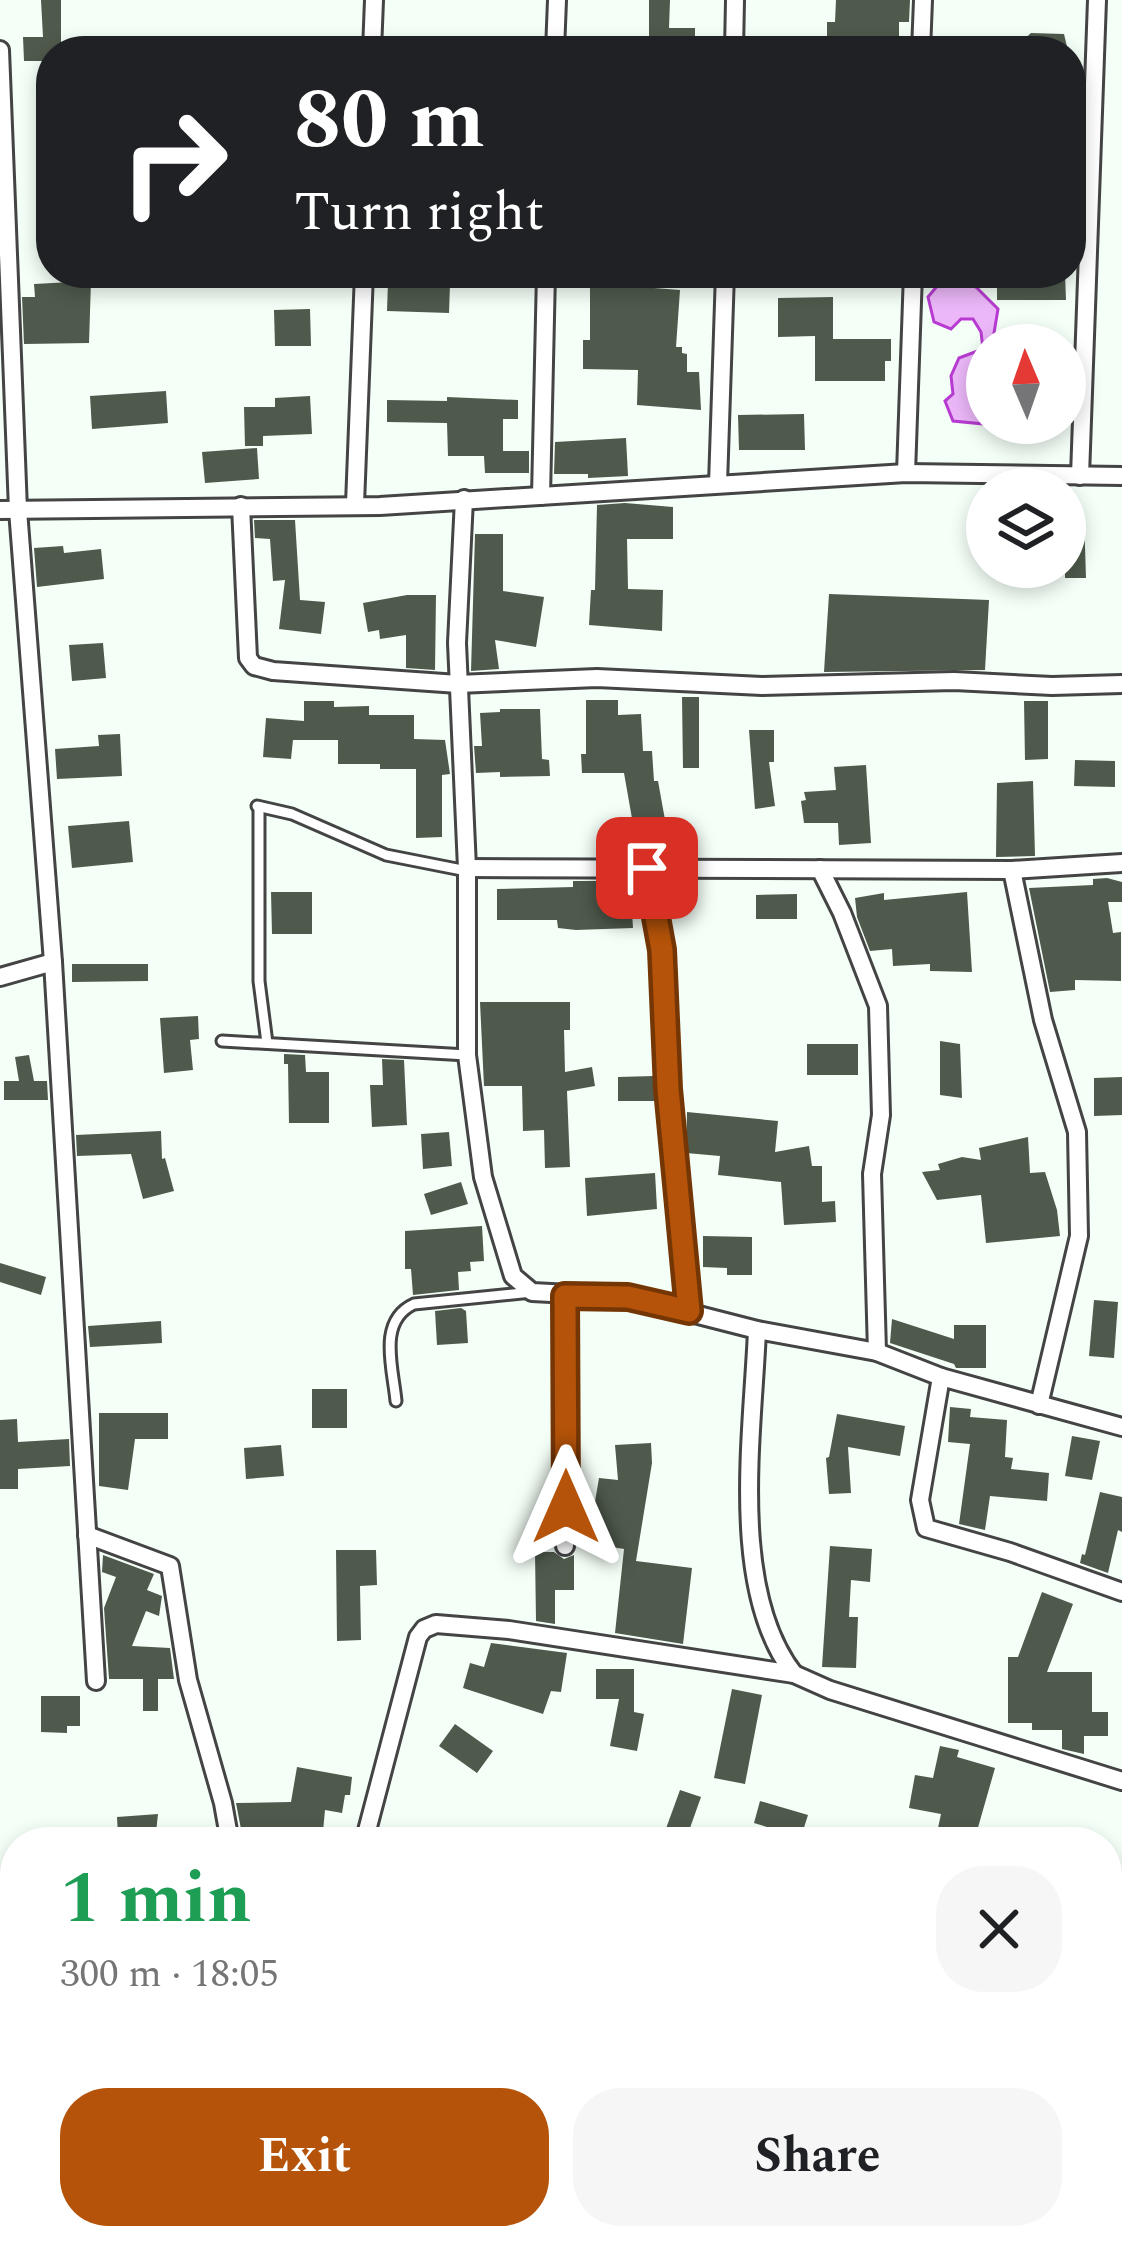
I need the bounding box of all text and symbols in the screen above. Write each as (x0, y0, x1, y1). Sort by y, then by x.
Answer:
text: 80 m (294, 57, 485, 185)
icon: right (96, 84, 252, 240)
text: Turn right (294, 172, 544, 254)
north arrow (966, 324, 1086, 444)
map controls (966, 324, 1086, 588)
button: layers (966, 468, 1086, 588)
pin (596, 817, 698, 919)
icon: arrive (614, 835, 680, 901)
position arrow (503, 1444, 629, 1570)
text: 1 min (60, 1845, 252, 1954)
button: close (936, 1866, 1062, 1992)
text: 300 m · 18:05 (60, 1945, 279, 2004)
button: Exit (60, 2088, 549, 2226)
button: Share (573, 2088, 1062, 2226)

